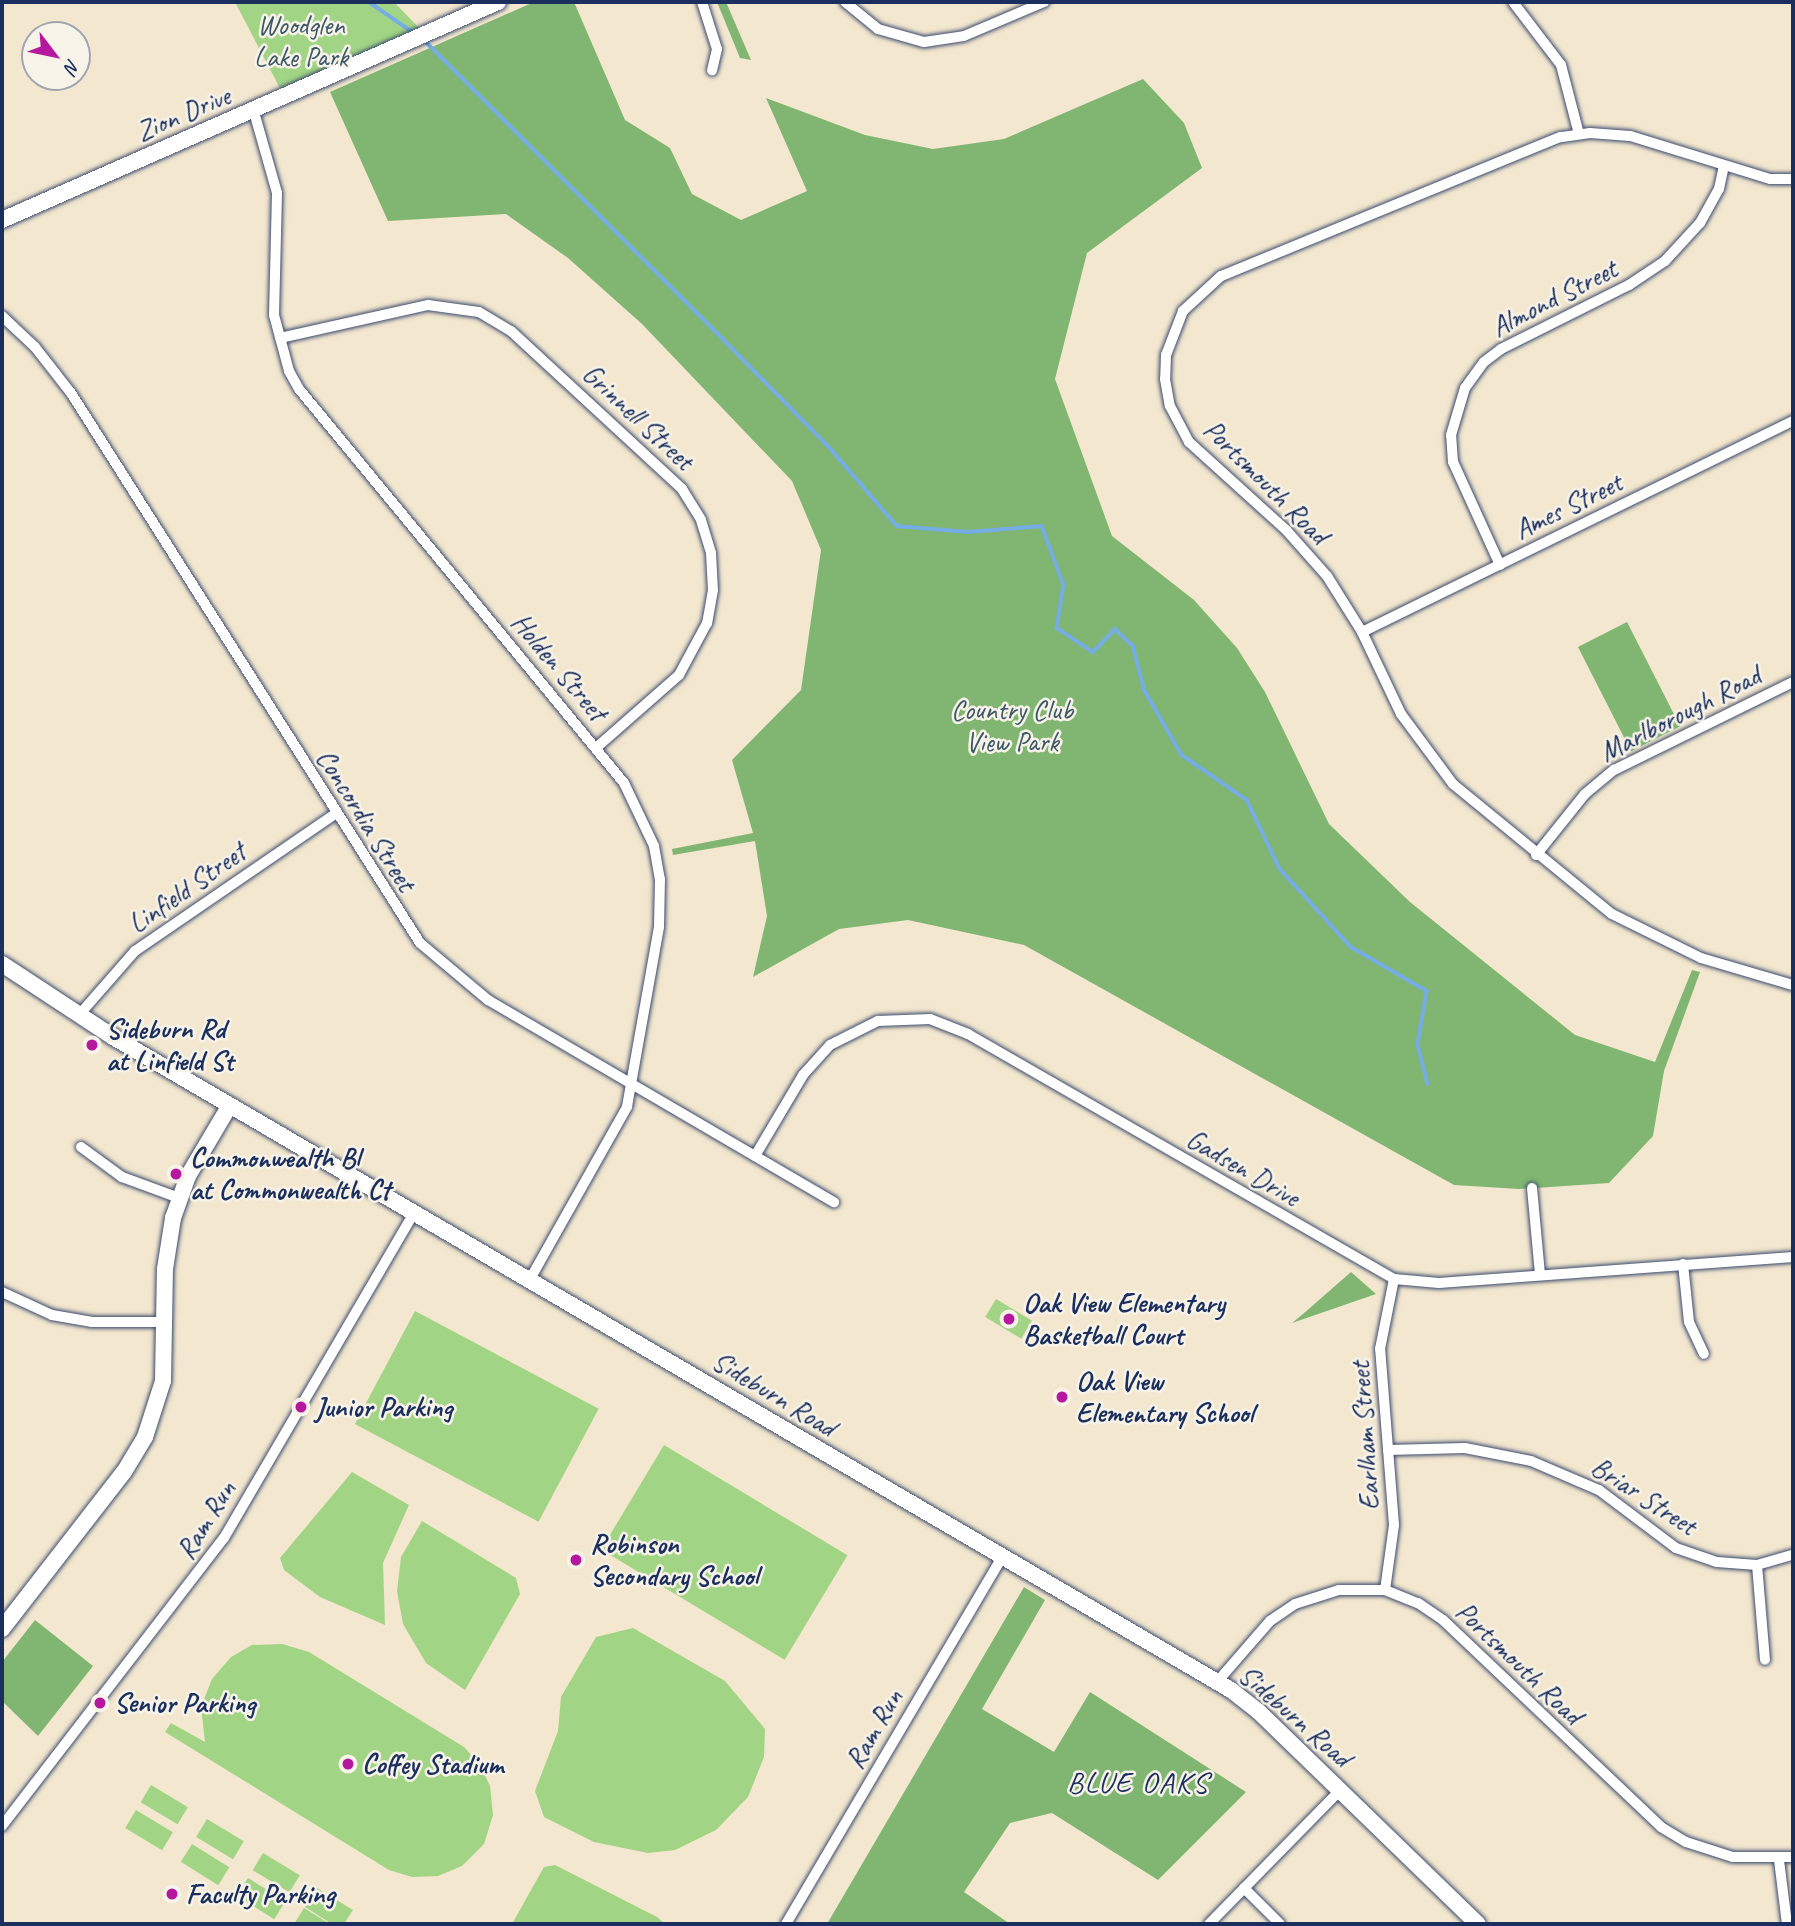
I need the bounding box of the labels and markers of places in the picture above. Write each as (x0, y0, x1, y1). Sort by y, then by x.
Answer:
place label: Sideburn Rd at Linfield St (106, 1012, 234, 1078)
marker: Sideburn Rd at Linfield St (84, 1037, 100, 1053)
place label: Commonwealth Bl at Commonwealth Ct (190, 1141, 392, 1207)
marker: Commonwealth Bl at Commonwealth Ct (168, 1166, 184, 1182)
place label: Oak View Elementary Basketball Court (1023, 1286, 1226, 1352)
marker: Oak View Elementary Basketball Court (1001, 1311, 1017, 1327)
place label: Oak View Elementary School (1076, 1364, 1254, 1430)
marker: Oak View Elementary School (1054, 1389, 1070, 1405)
place label: Junior Parking (315, 1390, 453, 1424)
marker: Junior Parking (293, 1399, 309, 1415)
place label: Robinson Secondary School (590, 1527, 757, 1593)
marker: Robinson Secondary School (568, 1552, 584, 1568)
place label: Senior Parking (114, 1686, 256, 1720)
marker: Senior Parking (92, 1695, 108, 1711)
place label: Coffey Stadium (362, 1747, 504, 1781)
marker: Coffey Stadium (340, 1756, 356, 1772)
place label: Faculty Parking (186, 1877, 335, 1911)
marker: Faculty Parking (164, 1886, 180, 1902)

